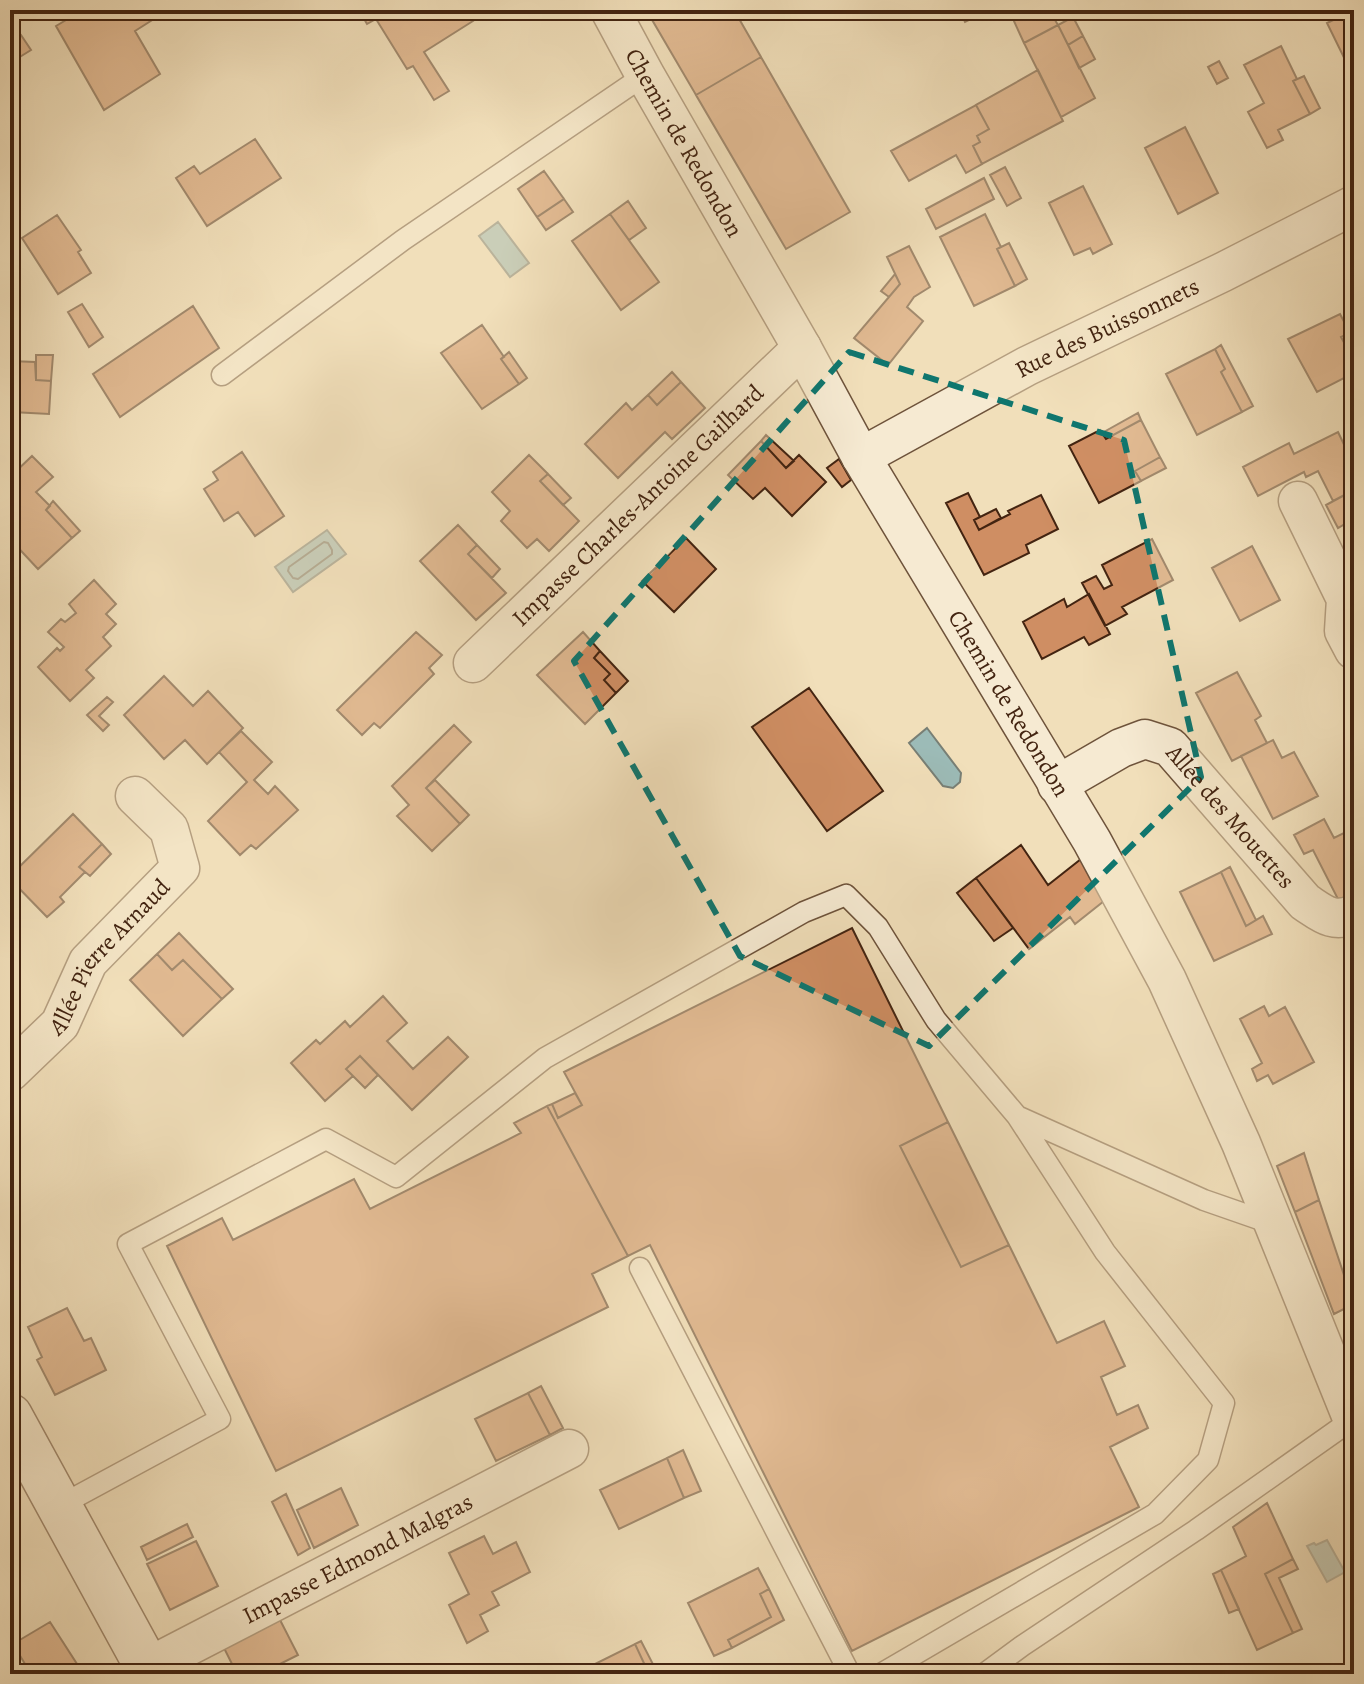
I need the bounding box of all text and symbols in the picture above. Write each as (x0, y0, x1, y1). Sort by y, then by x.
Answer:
street label: Chemin de Redondon (618, 43, 751, 243)
street label: Rue des Buissonnets (1009, 270, 1204, 386)
street label: Impasse Charles-Antoine Gailhard (505, 377, 771, 633)
street label: Chemin de Redondon (941, 604, 1078, 802)
street label: Allée des Mouettes (1158, 737, 1302, 895)
street label: Allée Pierre Arnaud (41, 871, 177, 1043)
street label: Impasse Edmond Malgras (237, 1486, 478, 1631)

